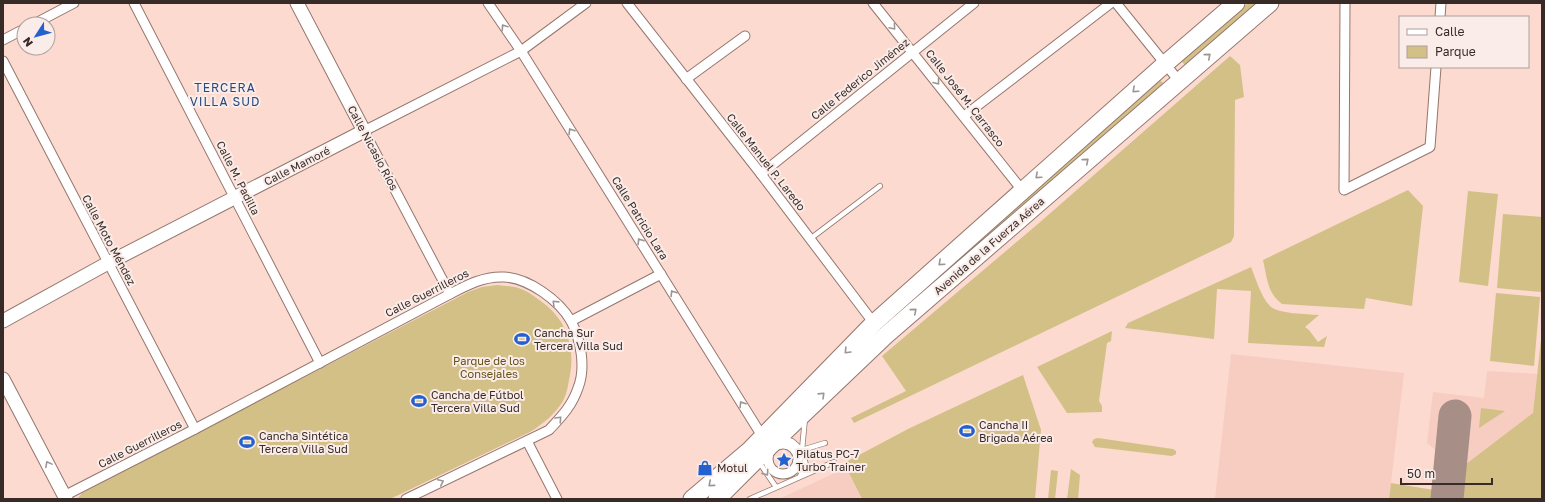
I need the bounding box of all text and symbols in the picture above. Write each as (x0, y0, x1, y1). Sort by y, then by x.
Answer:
north arrow (16, 16, 56, 56)
legend (1399, 16, 1529, 68)
one-way arrow (889, 23, 896, 30)
one-way arrow (501, 24, 509, 31)
text: Calle (1435, 24, 1465, 39)
text: N (20, 35, 35, 49)
street label: Calle Federico Jiménez (808, 35, 912, 122)
text: Parque (1435, 44, 1476, 59)
street label: Calle José M. Carrasco (923, 47, 1008, 149)
one-way arrow (1204, 54, 1211, 61)
one-way arrow (933, 78, 940, 85)
district label: TERCERA VILLA SUD (190, 80, 260, 109)
one-way arrow (1133, 85, 1140, 92)
street label: Calle Nicasio Ríos (346, 103, 401, 193)
street label: Calle Manuel P. Laredo (724, 111, 809, 213)
one-way arrow (568, 129, 575, 136)
street label: Calle M. Padilla (214, 138, 263, 217)
street label: Calle Mamoré (262, 143, 332, 188)
one-way arrow (1082, 159, 1089, 166)
one-way arrow (1036, 172, 1043, 179)
street label: Calle Patricio Lara (610, 174, 671, 262)
street label: Calle Moto Méndez (80, 192, 139, 288)
street label: Avenida de la Fuerza Aérea (931, 194, 1046, 297)
one-way arrow (637, 238, 645, 245)
one-way arrow (939, 258, 946, 265)
street label: Calle Guerrilleros (383, 266, 471, 319)
one-way arrow (671, 291, 678, 298)
one-way arrow (552, 300, 560, 308)
one-way arrow (909, 308, 917, 315)
place label: Cancha Sur Tercera Villa Sud (534, 326, 623, 352)
sports icon: Cancha Sur Tercera Villa Sud (513, 330, 531, 348)
one-way arrow (844, 346, 852, 354)
park label: Parque de los Consejales (453, 354, 525, 380)
place label: Cancha de Fútbol Tercera Villa Sud (431, 388, 524, 414)
sports icon: Cancha de Fútbol Tercera Villa Sud (410, 392, 428, 410)
one-way arrow (817, 393, 825, 400)
one-way arrow (740, 401, 747, 408)
one-way arrow (554, 416, 562, 424)
street label: Calle Guerrilleros (96, 417, 184, 470)
place label: Cancha II Brigada Aérea (979, 418, 1053, 444)
sports icon: Cancha II Brigada Aérea (958, 422, 976, 440)
place label: Cancha Sintética Tercera Villa Sud (259, 429, 348, 455)
sports icon: Cancha Sintética Tercera Villa Sud (238, 433, 256, 451)
place label: Pilatus PC-7 Turbo Trainer (796, 447, 866, 473)
place icon: Pilatus PC-7 Turbo Trainer (775, 451, 793, 469)
shop icon: Motul (696, 459, 714, 477)
scale bar (1401, 460, 1492, 486)
one-way arrow (45, 461, 52, 469)
place label: Motul (717, 461, 748, 474)
text: 50 m (1407, 466, 1435, 481)
one-way arrow (761, 469, 769, 476)
one-way arrow (437, 479, 444, 487)
one-way arrow (708, 479, 715, 486)

